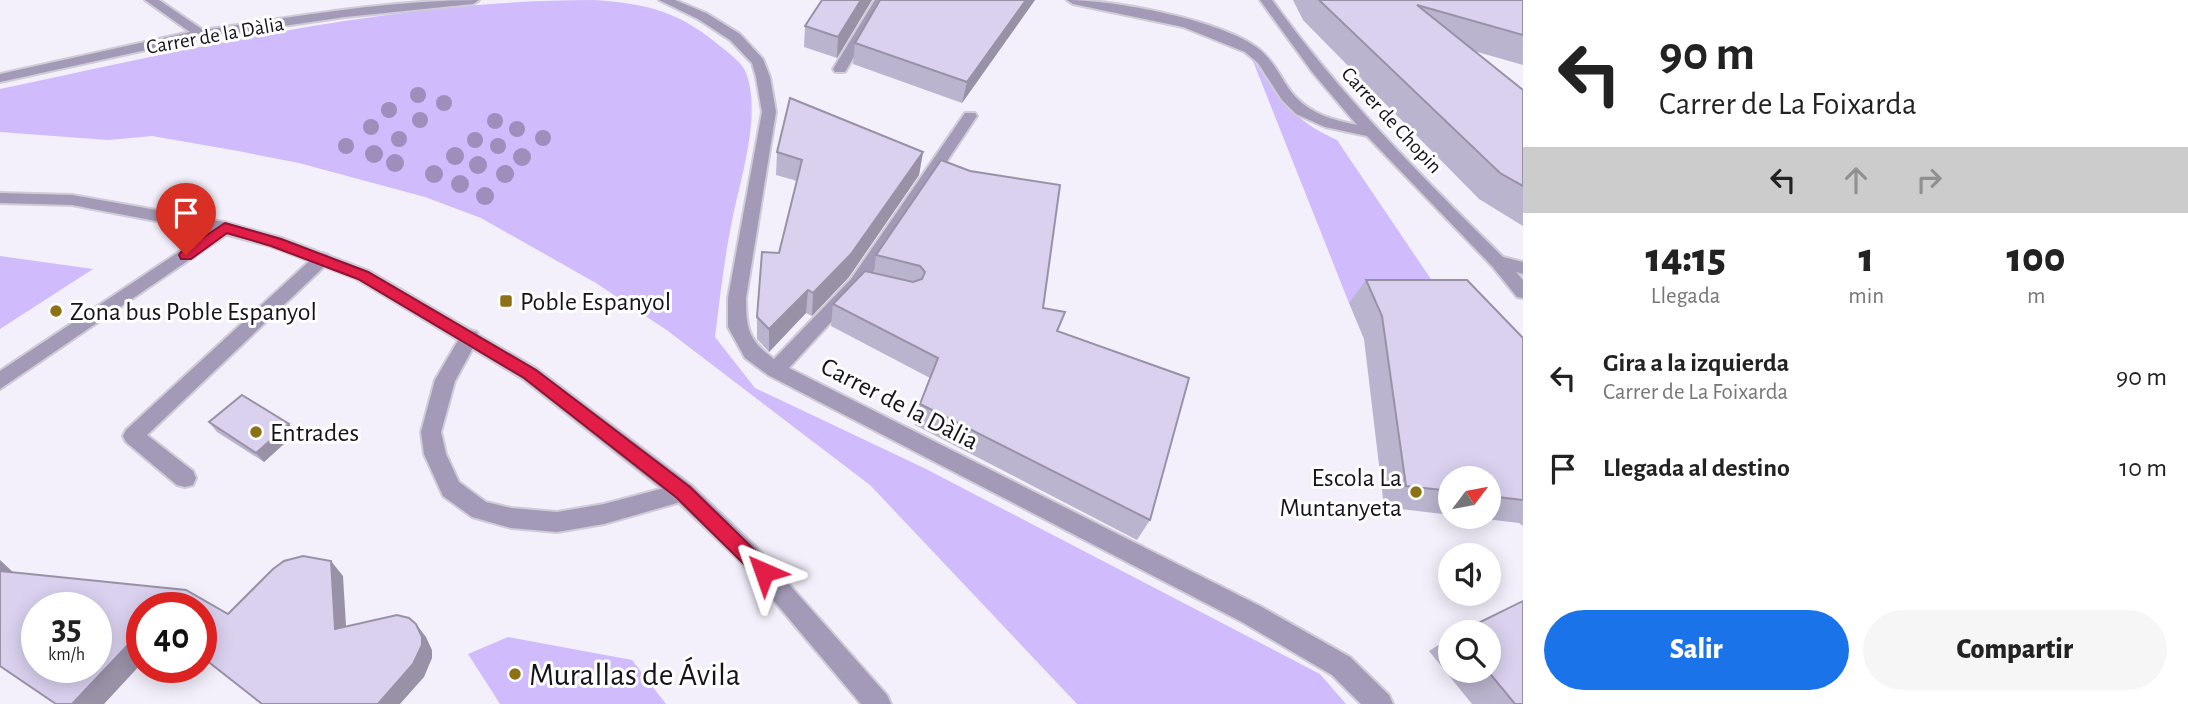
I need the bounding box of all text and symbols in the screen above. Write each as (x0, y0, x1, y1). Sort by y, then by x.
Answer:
street label: Carrer de la Dàlia (145, 13, 286, 58)
icon: left (1544, 28, 1635, 119)
text: 90 m (1659, 30, 1755, 79)
street label: Carrer de Chopin (1337, 63, 1446, 177)
text: Carrer de La Foixarda (1659, 88, 1917, 120)
icon: left (1764, 161, 1802, 199)
icon: ahead (1837, 161, 1875, 199)
icon: right (1910, 161, 1948, 199)
pin (156, 183, 216, 255)
icon: arrive (167, 194, 205, 232)
text: 14:15 (1645, 237, 1726, 279)
text: 1 (1859, 237, 1874, 279)
text: 100 (2007, 237, 2066, 279)
text: Llegada (1651, 285, 1721, 308)
text: min (1848, 285, 1884, 308)
text: m (2027, 285, 2045, 308)
place label: Poble Espanyol (520, 289, 671, 315)
marker: Poble Espanyol (498, 293, 514, 309)
place label: Zona bus Poble Espanyol (70, 299, 317, 325)
marker: Zona bus Poble Espanyol (48, 303, 64, 319)
text: Gira a la izquierda (1603, 350, 1789, 376)
street label: Carrer de la Dàlia (817, 353, 982, 455)
icon: left (1544, 359, 1582, 397)
text: 90 m (2116, 364, 2167, 390)
text: Carrer de La Foixarda (1603, 381, 1788, 404)
place label: Entrades (270, 420, 359, 446)
marker: Entrades (248, 424, 264, 440)
icon: arrive (1544, 450, 1582, 488)
text: Llegada al destino (1603, 455, 1790, 481)
text: 10 m (2119, 455, 2167, 481)
place label: Escola La Muntanyeta (1280, 465, 1402, 521)
north arrow (1438, 466, 1502, 528)
map controls (1438, 466, 1501, 683)
marker: Escola La Muntanyeta (1408, 484, 1424, 500)
position arrow (727, 535, 801, 609)
button: sound (1438, 543, 1501, 606)
speed limit sign: 40 (126, 592, 217, 683)
button: Salir (1544, 610, 1849, 690)
button: Compartir (1863, 610, 2167, 690)
text: 35 (51, 611, 82, 646)
button: search (1438, 620, 1501, 683)
text: km/h (48, 646, 85, 664)
place label: Murallas de Ávila (529, 656, 741, 691)
marker: Murallas de Ávila (507, 666, 523, 682)

